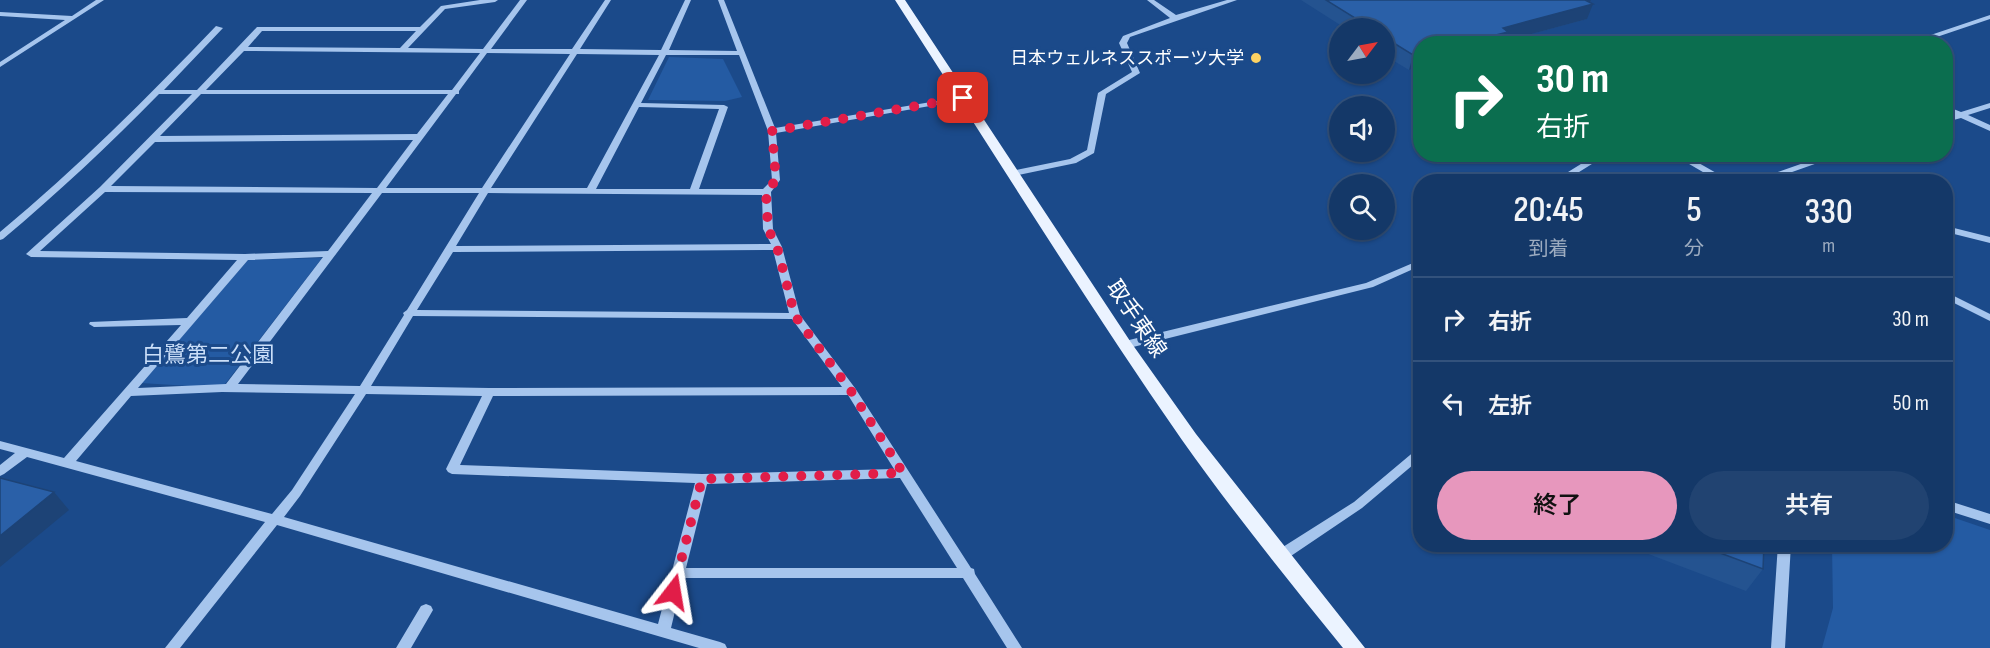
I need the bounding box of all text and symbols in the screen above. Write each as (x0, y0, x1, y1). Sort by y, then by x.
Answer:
north arrow (1329, 18, 1395, 84)
map controls (1329, 18, 1395, 240)
place label: 日本ウェルネススポーツ大学 (1010, 48, 1244, 69)
marker: 日本ウェルネススポーツ大学 (1249, 51, 1263, 65)
text: 30 m (1536, 54, 1609, 105)
icon: right (1437, 60, 1515, 138)
pin (937, 72, 988, 123)
icon: arrive (946, 81, 979, 114)
button: sound (1329, 96, 1395, 162)
text: 右折 (1536, 112, 1590, 144)
button: search (1329, 174, 1395, 240)
text: 20:45 (1513, 189, 1584, 232)
text: 5 (1687, 189, 1702, 232)
text: 330 (1805, 191, 1853, 234)
text: m (1822, 234, 1835, 258)
text: 到着 (1529, 237, 1569, 261)
text: 分 (1684, 237, 1704, 261)
street label: 取手東線 (1100, 275, 1172, 363)
icon: right (1437, 303, 1470, 336)
text: 30 m (1892, 306, 1929, 333)
text: 右折 (1488, 309, 1532, 336)
park label: 白鷺第二公園 (142, 342, 274, 369)
icon: left (1437, 387, 1470, 420)
text: 50 m (1893, 390, 1929, 417)
text: 左折 (1488, 393, 1532, 420)
button: 終了 (1437, 471, 1677, 540)
button: 共有 (1689, 471, 1929, 540)
position arrow (641, 560, 705, 624)

